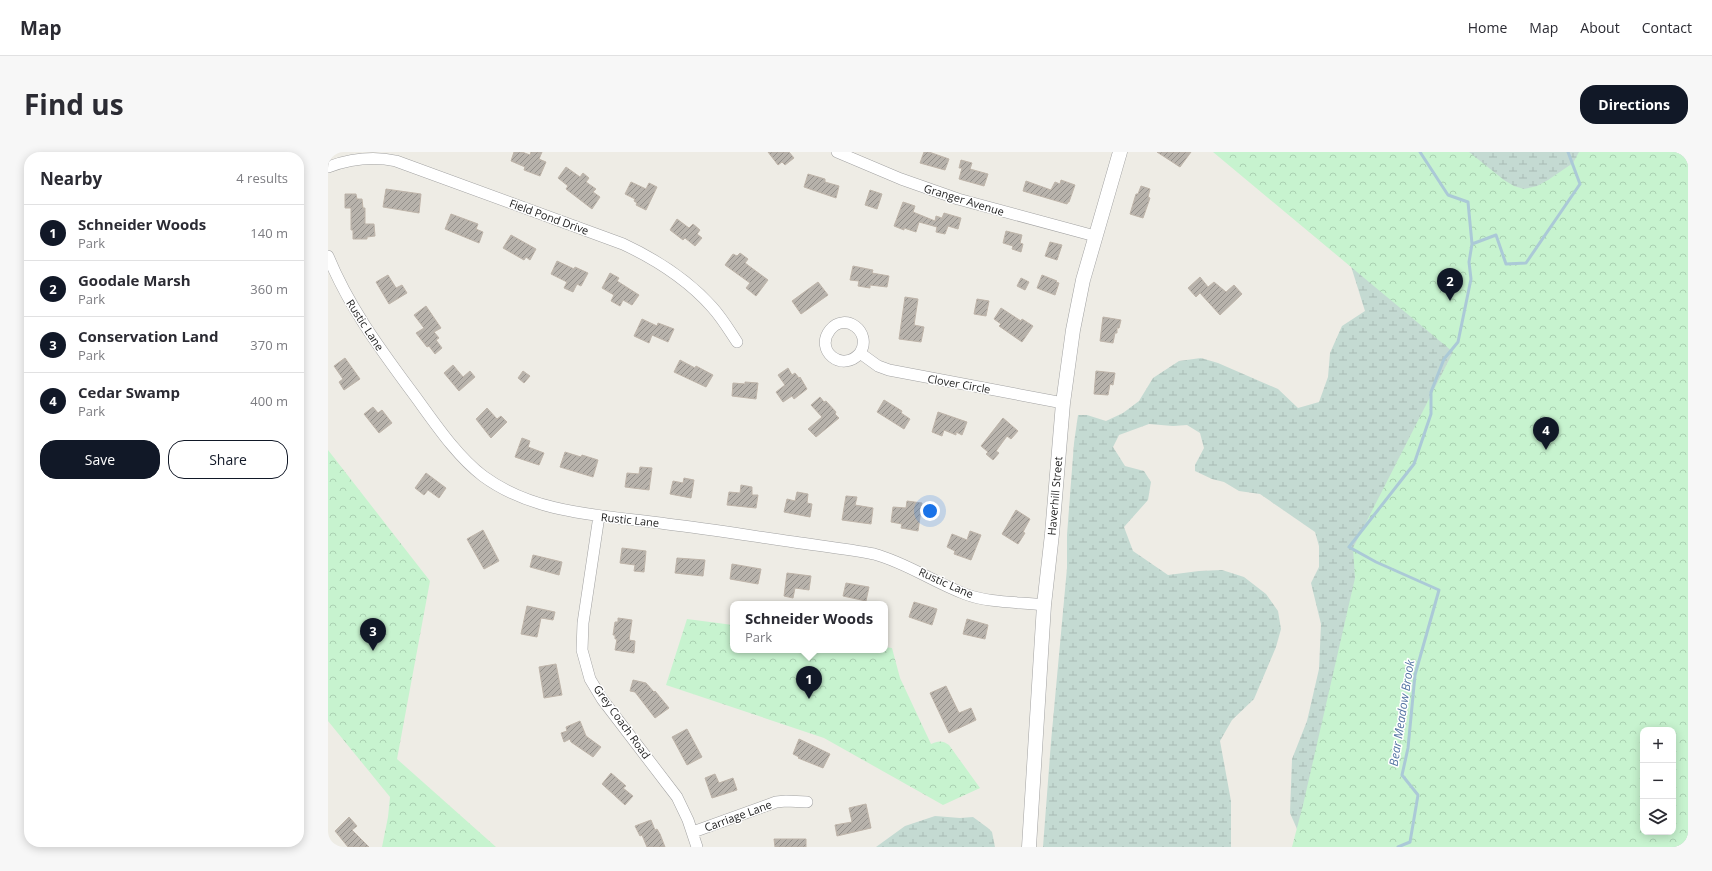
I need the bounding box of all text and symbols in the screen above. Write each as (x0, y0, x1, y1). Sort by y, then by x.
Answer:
text: Map (20, 15, 61, 41)
text: Home (1468, 18, 1507, 37)
text: Map (1529, 18, 1558, 37)
text: About (1580, 18, 1620, 37)
text: Contact (1642, 18, 1692, 37)
text: Find us (24, 85, 124, 123)
button: Directions (1580, 85, 1688, 124)
text: Nearby (40, 167, 102, 190)
text: 4 results (236, 169, 288, 187)
street label: Granger Avenue (922, 180, 1006, 219)
street label: Field Pond Drive (507, 195, 591, 238)
text: Schneider Woods (78, 214, 206, 234)
text: 1 (49, 224, 57, 242)
text: 140 m (250, 224, 288, 242)
text: Park (78, 234, 105, 252)
pin: 2 (1437, 268, 1463, 301)
text: Goodale Marsh (78, 270, 191, 290)
text: 2 (49, 280, 57, 298)
text: 360 m (250, 280, 288, 298)
text: Park (78, 290, 105, 308)
street label: Rustic Lane (343, 296, 388, 353)
text: Conservation Land (78, 326, 218, 346)
text: 3 (49, 336, 57, 354)
text: 370 m (250, 336, 288, 354)
text: Park (78, 346, 105, 364)
street label: Clover Circle (926, 371, 992, 396)
text: Cedar Swamp (78, 382, 180, 402)
text: 4 (49, 392, 57, 410)
text: 400 m (250, 392, 288, 410)
text: Park (78, 402, 105, 420)
pin: 4 (1533, 417, 1559, 450)
button: Save (40, 440, 160, 479)
button: Share (168, 440, 288, 479)
street label: Haverhill Street (1044, 456, 1065, 536)
your location (920, 501, 940, 521)
street label: Rustic Lane (600, 509, 660, 530)
street label: Rustic Lane (916, 564, 976, 601)
popup (730, 601, 888, 653)
text: Schneider Woods (745, 608, 873, 628)
pin: 3 (360, 618, 386, 651)
text: Park (745, 628, 772, 646)
water label: Bear Meadow Brook (1385, 657, 1418, 767)
pin: 1 (796, 666, 822, 699)
street label: Grey Coach Road (591, 682, 654, 762)
map controls (1640, 727, 1676, 835)
button: + (1640, 727, 1676, 763)
button: − (1640, 763, 1676, 799)
street label: Carriage Lane (702, 796, 774, 835)
button: layers (1640, 799, 1676, 835)

